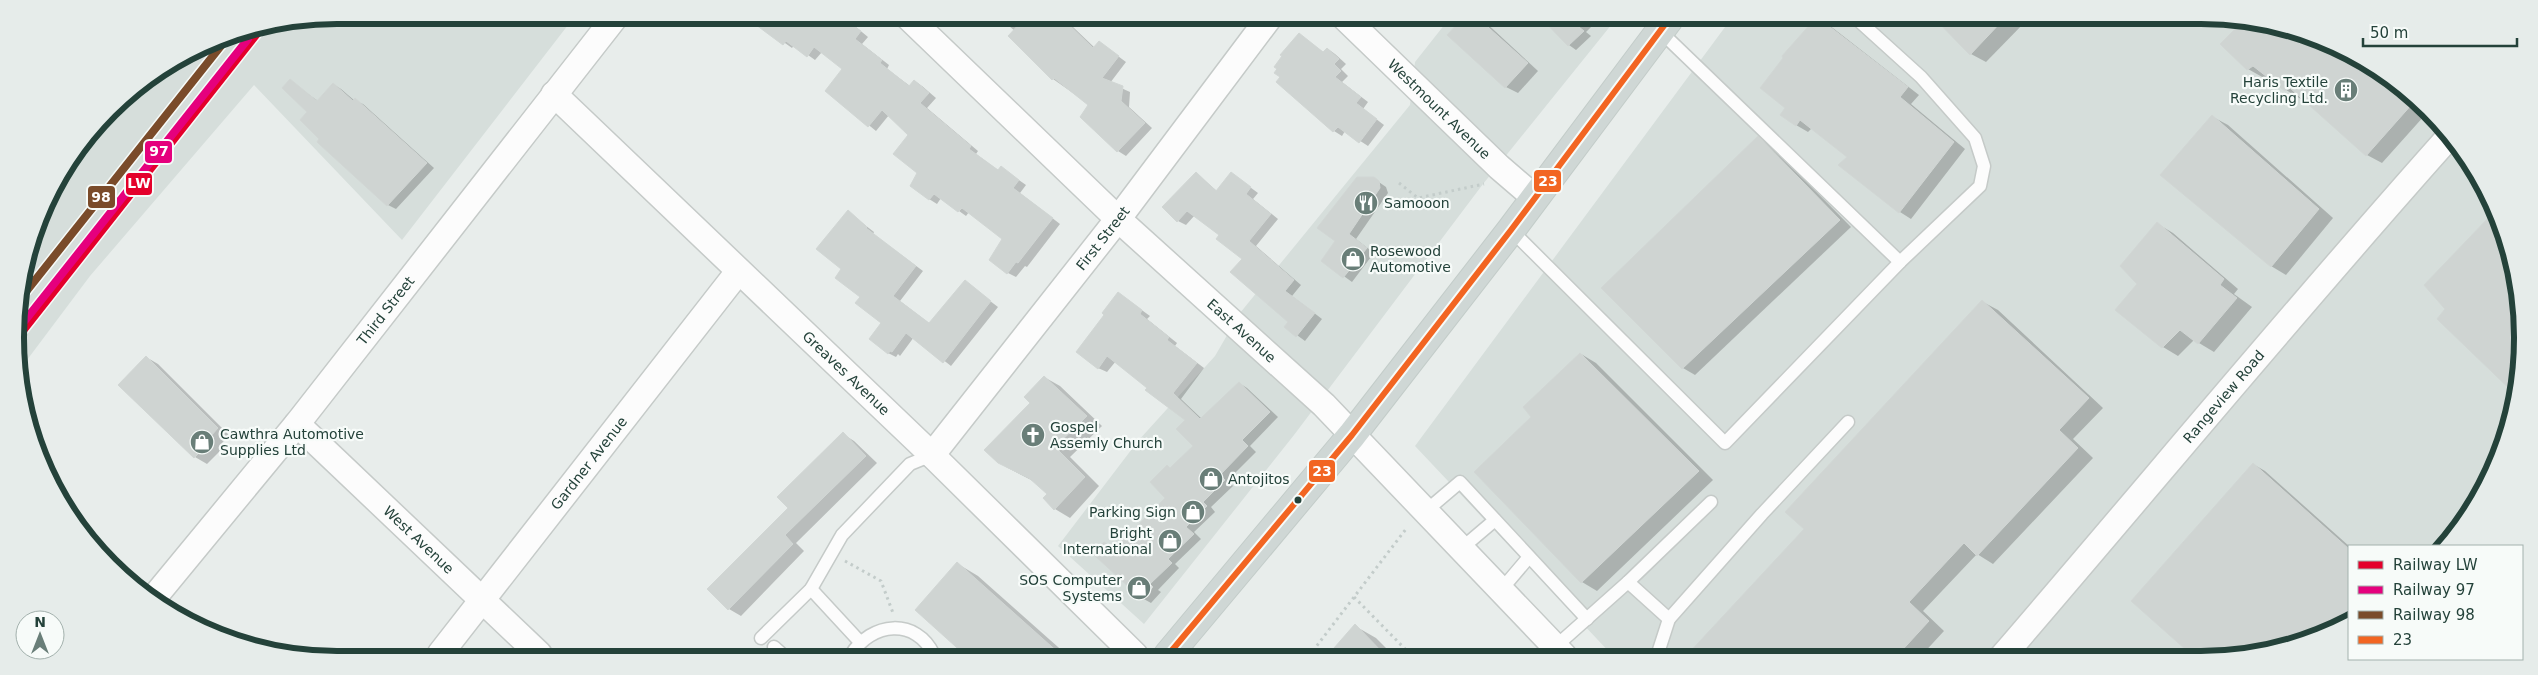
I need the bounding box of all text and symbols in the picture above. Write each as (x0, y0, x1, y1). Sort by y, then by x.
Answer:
scale bar (2363, 15, 2517, 47)
text: 50 m (2370, 24, 2408, 42)
street label: Westmount Avenue (1385, 56, 1494, 162)
place label: Haris Textile Recycling Ltd. (2230, 74, 2328, 106)
building icon: Haris Textile Recycling Ltd. (2333, 77, 2359, 103)
line badge: 97 (144, 140, 173, 164)
text: 97 (149, 143, 169, 159)
line badge: 23 (1533, 169, 1562, 193)
line badge: LW (125, 172, 153, 196)
text: 23 (1538, 173, 1558, 189)
text: LW (127, 175, 151, 191)
line badge: 98 (87, 185, 116, 209)
text: 98 (91, 189, 111, 205)
restaurant icon: Samooon (1353, 190, 1379, 216)
place label: Samooon (1384, 195, 1450, 211)
street label: First Street (1073, 203, 1133, 273)
place label: Rosewood Automotive (1370, 243, 1451, 275)
shop icon: Rosewood Automotive (1340, 246, 1366, 272)
street label: Third Street (353, 273, 418, 349)
street label: East Avenue (1204, 296, 1279, 366)
street label: Greaves Avenue (799, 328, 893, 418)
street label: Rangeview Road (2180, 347, 2267, 446)
street label: Gardner Avenue (548, 413, 630, 513)
place label: Gospel Assemly Church (1050, 419, 1163, 451)
church icon: Gospel Assemly Church (1020, 422, 1046, 448)
place label: Cawthra Automotive Supplies Ltd (220, 426, 364, 458)
shop icon: Cawthra Automotive Supplies Ltd (189, 429, 215, 455)
line badge: 23 (1308, 459, 1336, 483)
text: 23 (1312, 463, 1332, 479)
shop icon: Antojitos (1198, 466, 1224, 492)
place label: Antojitos (1228, 471, 1290, 487)
unlabelled marker (1293, 495, 1303, 505)
shop icon: Parking Sign (1180, 499, 1206, 525)
street label: West Avenue (380, 503, 457, 577)
place label: Parking Sign (1089, 504, 1176, 520)
place label: Bright International (1063, 525, 1153, 557)
shop icon: Bright International (1157, 528, 1183, 554)
legend (2348, 545, 2523, 660)
text: Railway LW (2393, 556, 2478, 574)
place label: SOS Computer Systems (1019, 572, 1122, 604)
shop icon: SOS Computer Systems (1126, 575, 1152, 601)
text: Railway 97 (2393, 581, 2475, 599)
text: Railway 98 (2393, 606, 2475, 624)
north arrow (15, 610, 65, 660)
text: N (34, 614, 46, 630)
text: 23 (2393, 631, 2412, 649)

